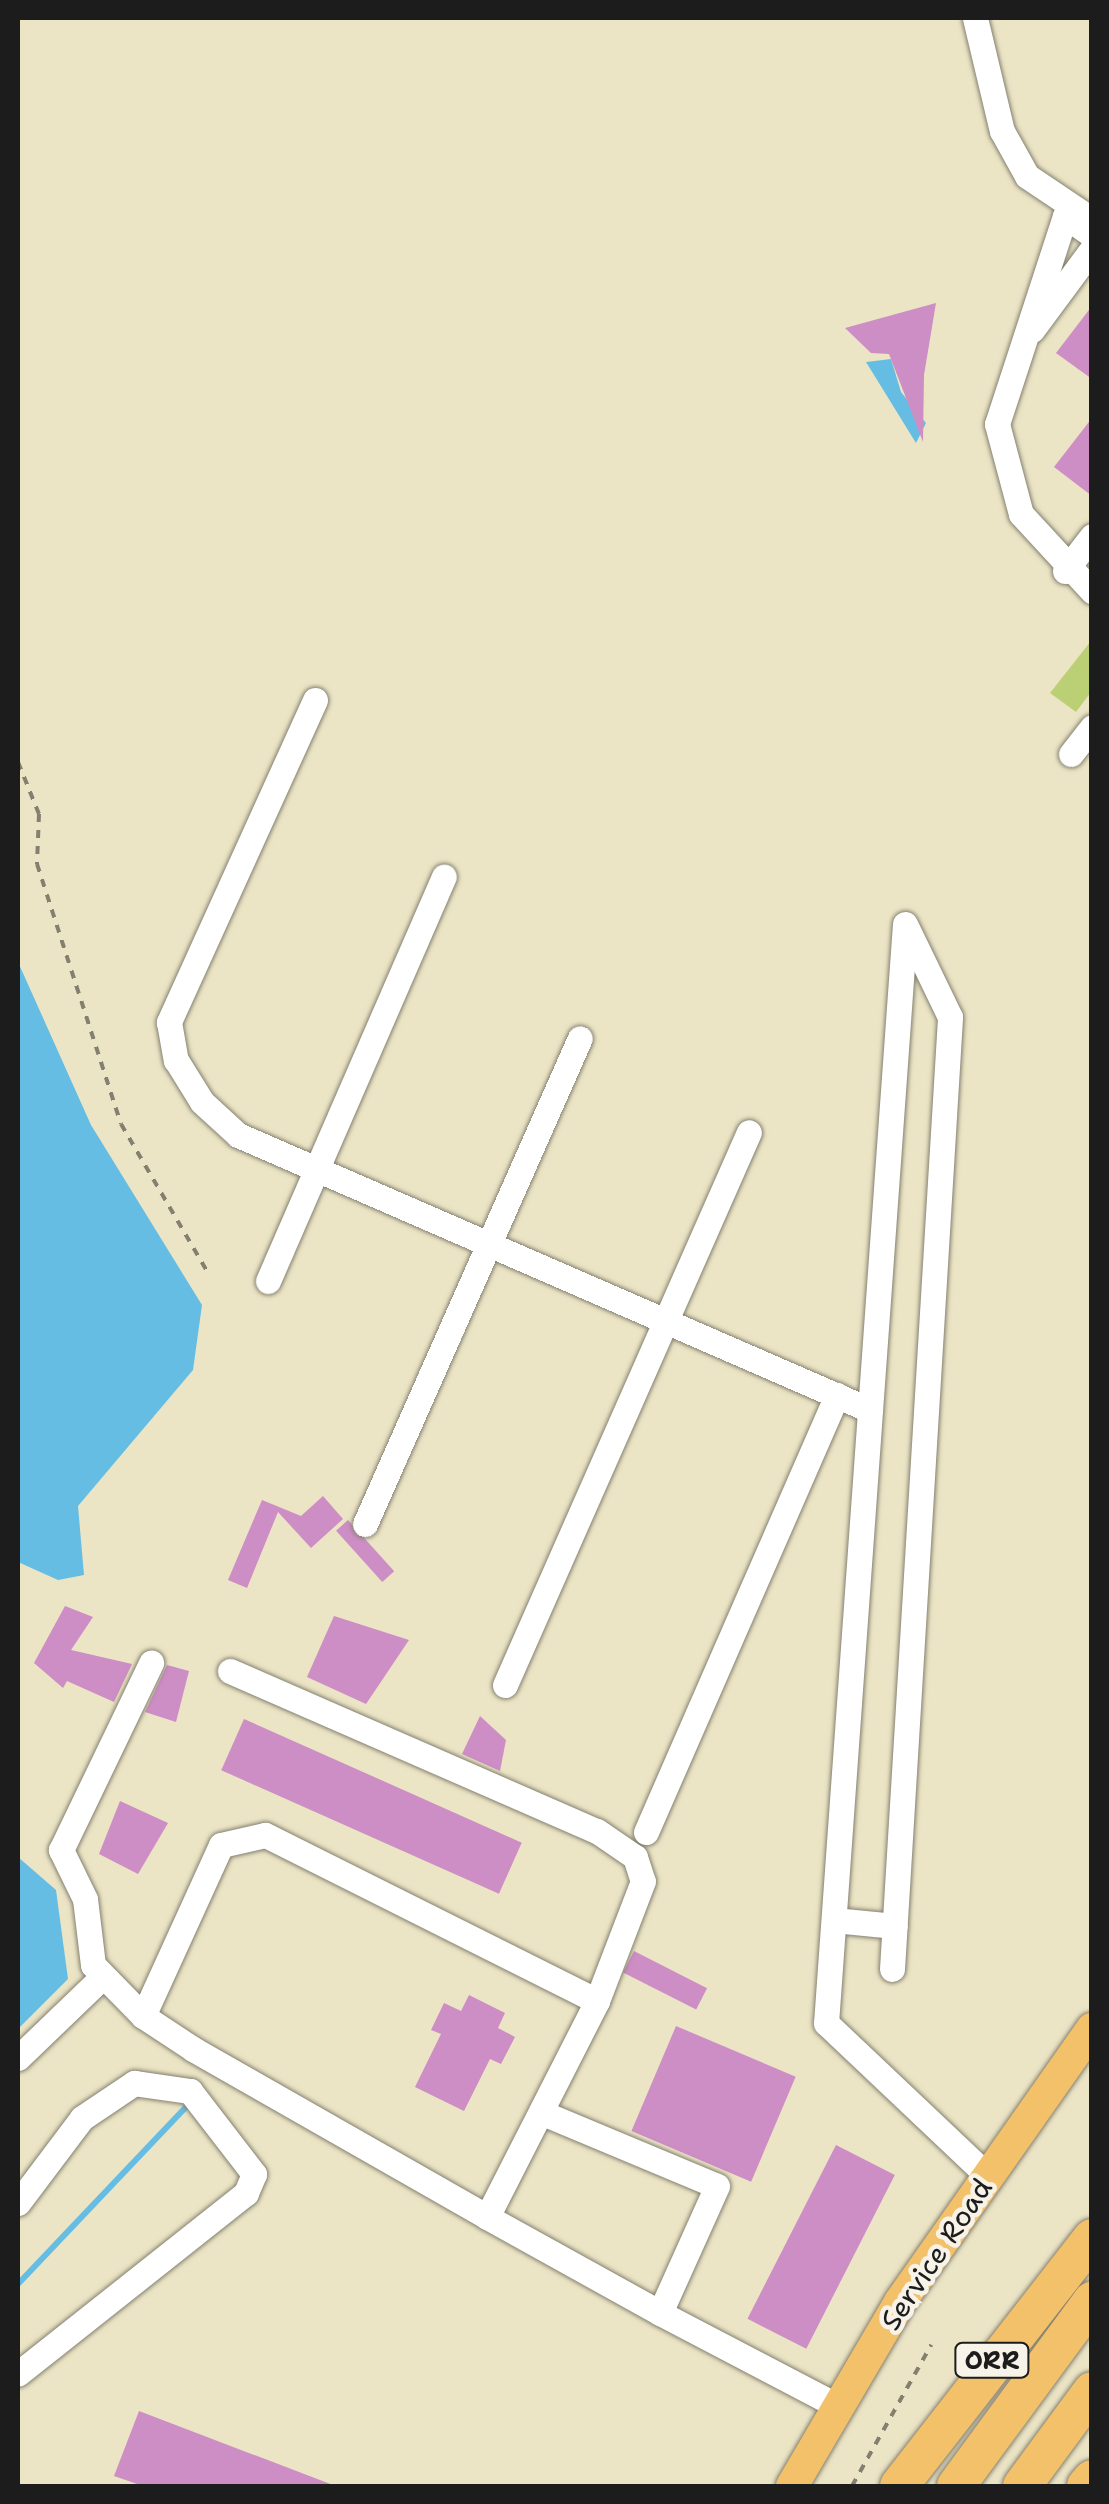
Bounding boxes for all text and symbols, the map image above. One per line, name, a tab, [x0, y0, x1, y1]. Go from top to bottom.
street label: Service Road	[873, 2172, 999, 2336]
road number: ORR	[952, 2340, 1032, 2380]

